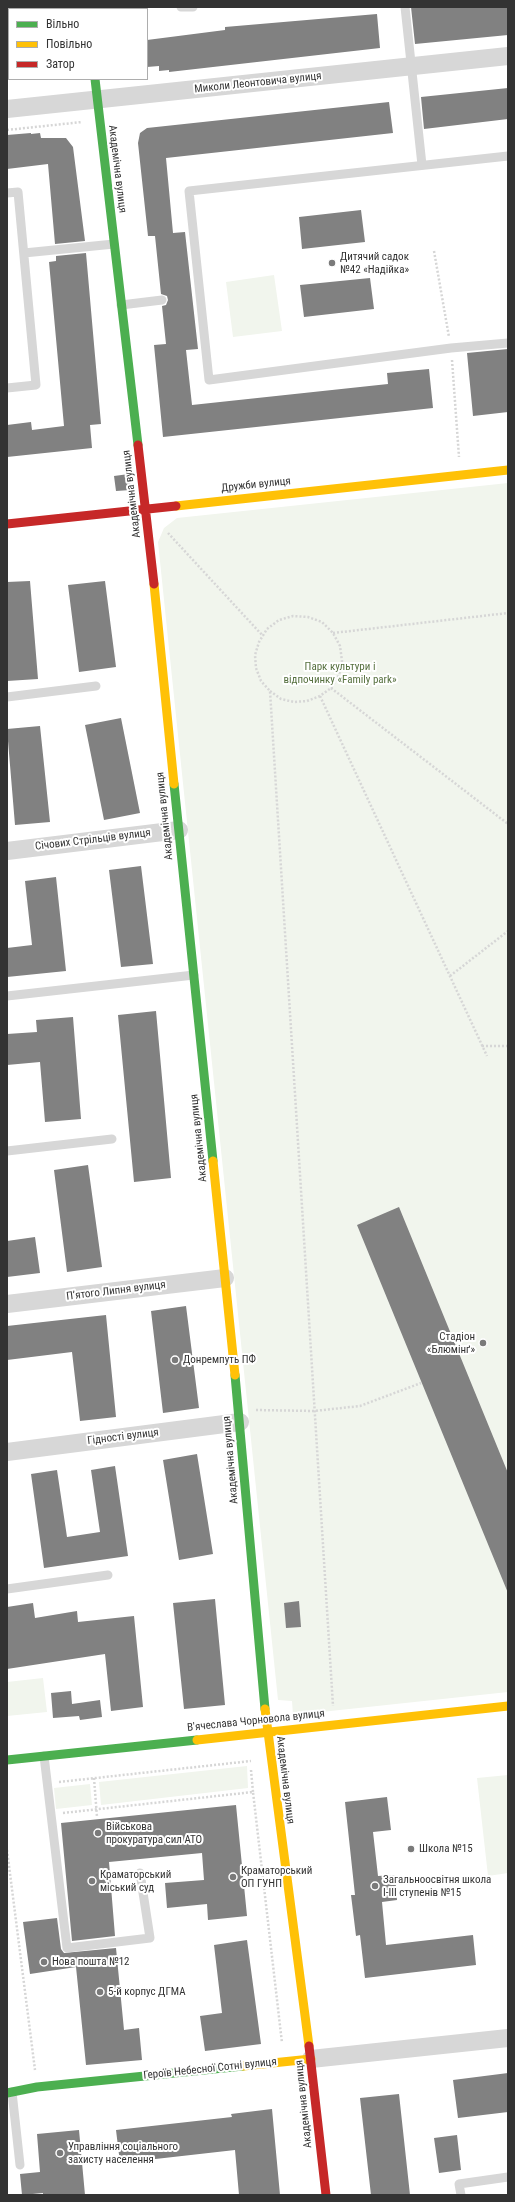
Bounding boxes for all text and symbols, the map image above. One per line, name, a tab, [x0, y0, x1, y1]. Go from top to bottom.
legend	[8, 8, 148, 80]
text: Вільно	[46, 17, 79, 31]
text: Повільно	[46, 37, 92, 51]
text: Затор	[46, 57, 75, 71]
street label: Миколи Леонтовича вулиця	[194, 70, 322, 96]
street label: Академічна вулиця	[105, 124, 129, 214]
place label: Дитячий садок №42 «Надійка»	[340, 250, 409, 276]
marker: Дитячий садок №42 «Надійка»	[327, 258, 337, 268]
street label: Академічна вулиця	[120, 449, 144, 539]
street label: Дружби вулиця	[220, 475, 292, 495]
park label: Парк культури і відпочинку «Family park»	[284, 660, 396, 686]
street label: Академічна вулиця	[154, 771, 176, 861]
street label: Січових Стрільців вулиця	[34, 826, 152, 854]
street label: Академічна вулиця	[188, 1093, 210, 1183]
street label: П’ятого Липня вулиця	[66, 1278, 166, 1304]
place label: Стадіон «Блюмінґ»	[427, 1330, 475, 1356]
marker: Стадіон «Блюмінґ»	[478, 1338, 488, 1348]
place label: Донремпуть ПФ	[183, 1353, 256, 1367]
marker: Донремпуть ПФ	[170, 1355, 180, 1365]
street label: Академічна вулиця	[221, 1415, 241, 1505]
street label: Гідності вулиця	[87, 1426, 159, 1448]
street label: В'ячеслава Чорновола вулиця	[187, 1707, 325, 1735]
street label: Академічна вулиця	[273, 1735, 297, 1825]
place label: Військова прокуратура сил АТО	[106, 1820, 202, 1846]
marker: Військова прокуратура сил АТО	[93, 1828, 103, 1838]
place label: Школа №15	[419, 1842, 473, 1856]
marker: Школа №15	[406, 1844, 416, 1854]
place label: Краматорський ОП ГУНП	[241, 1864, 312, 1890]
place label: Краматорський міський суд	[100, 1868, 171, 1894]
marker: Краматорський ОП ГУНП	[228, 1872, 238, 1882]
place label: Загальноосвітня школа І-ІІІ ступенів №15	[383, 1873, 491, 1899]
marker: Краматорський міський суд	[87, 1876, 97, 1886]
marker: Загальноосвітня школа І-ІІІ ступенів №15	[370, 1881, 380, 1891]
place label: Нова пошта №12	[52, 1955, 130, 1969]
marker: Нова пошта №12	[39, 1957, 49, 1967]
place label: 5-й корпус ДГМА	[108, 1985, 186, 1999]
marker: 5-й корпус ДГМА	[95, 1987, 105, 1997]
street label: Героїв Небесної Сотні вулиця	[143, 2055, 277, 2083]
street label: Академічна вулиця	[293, 2059, 315, 2149]
place label: Управління соціального захисту населення	[68, 2140, 178, 2166]
marker: Управління соціального захисту населення	[55, 2148, 65, 2158]

